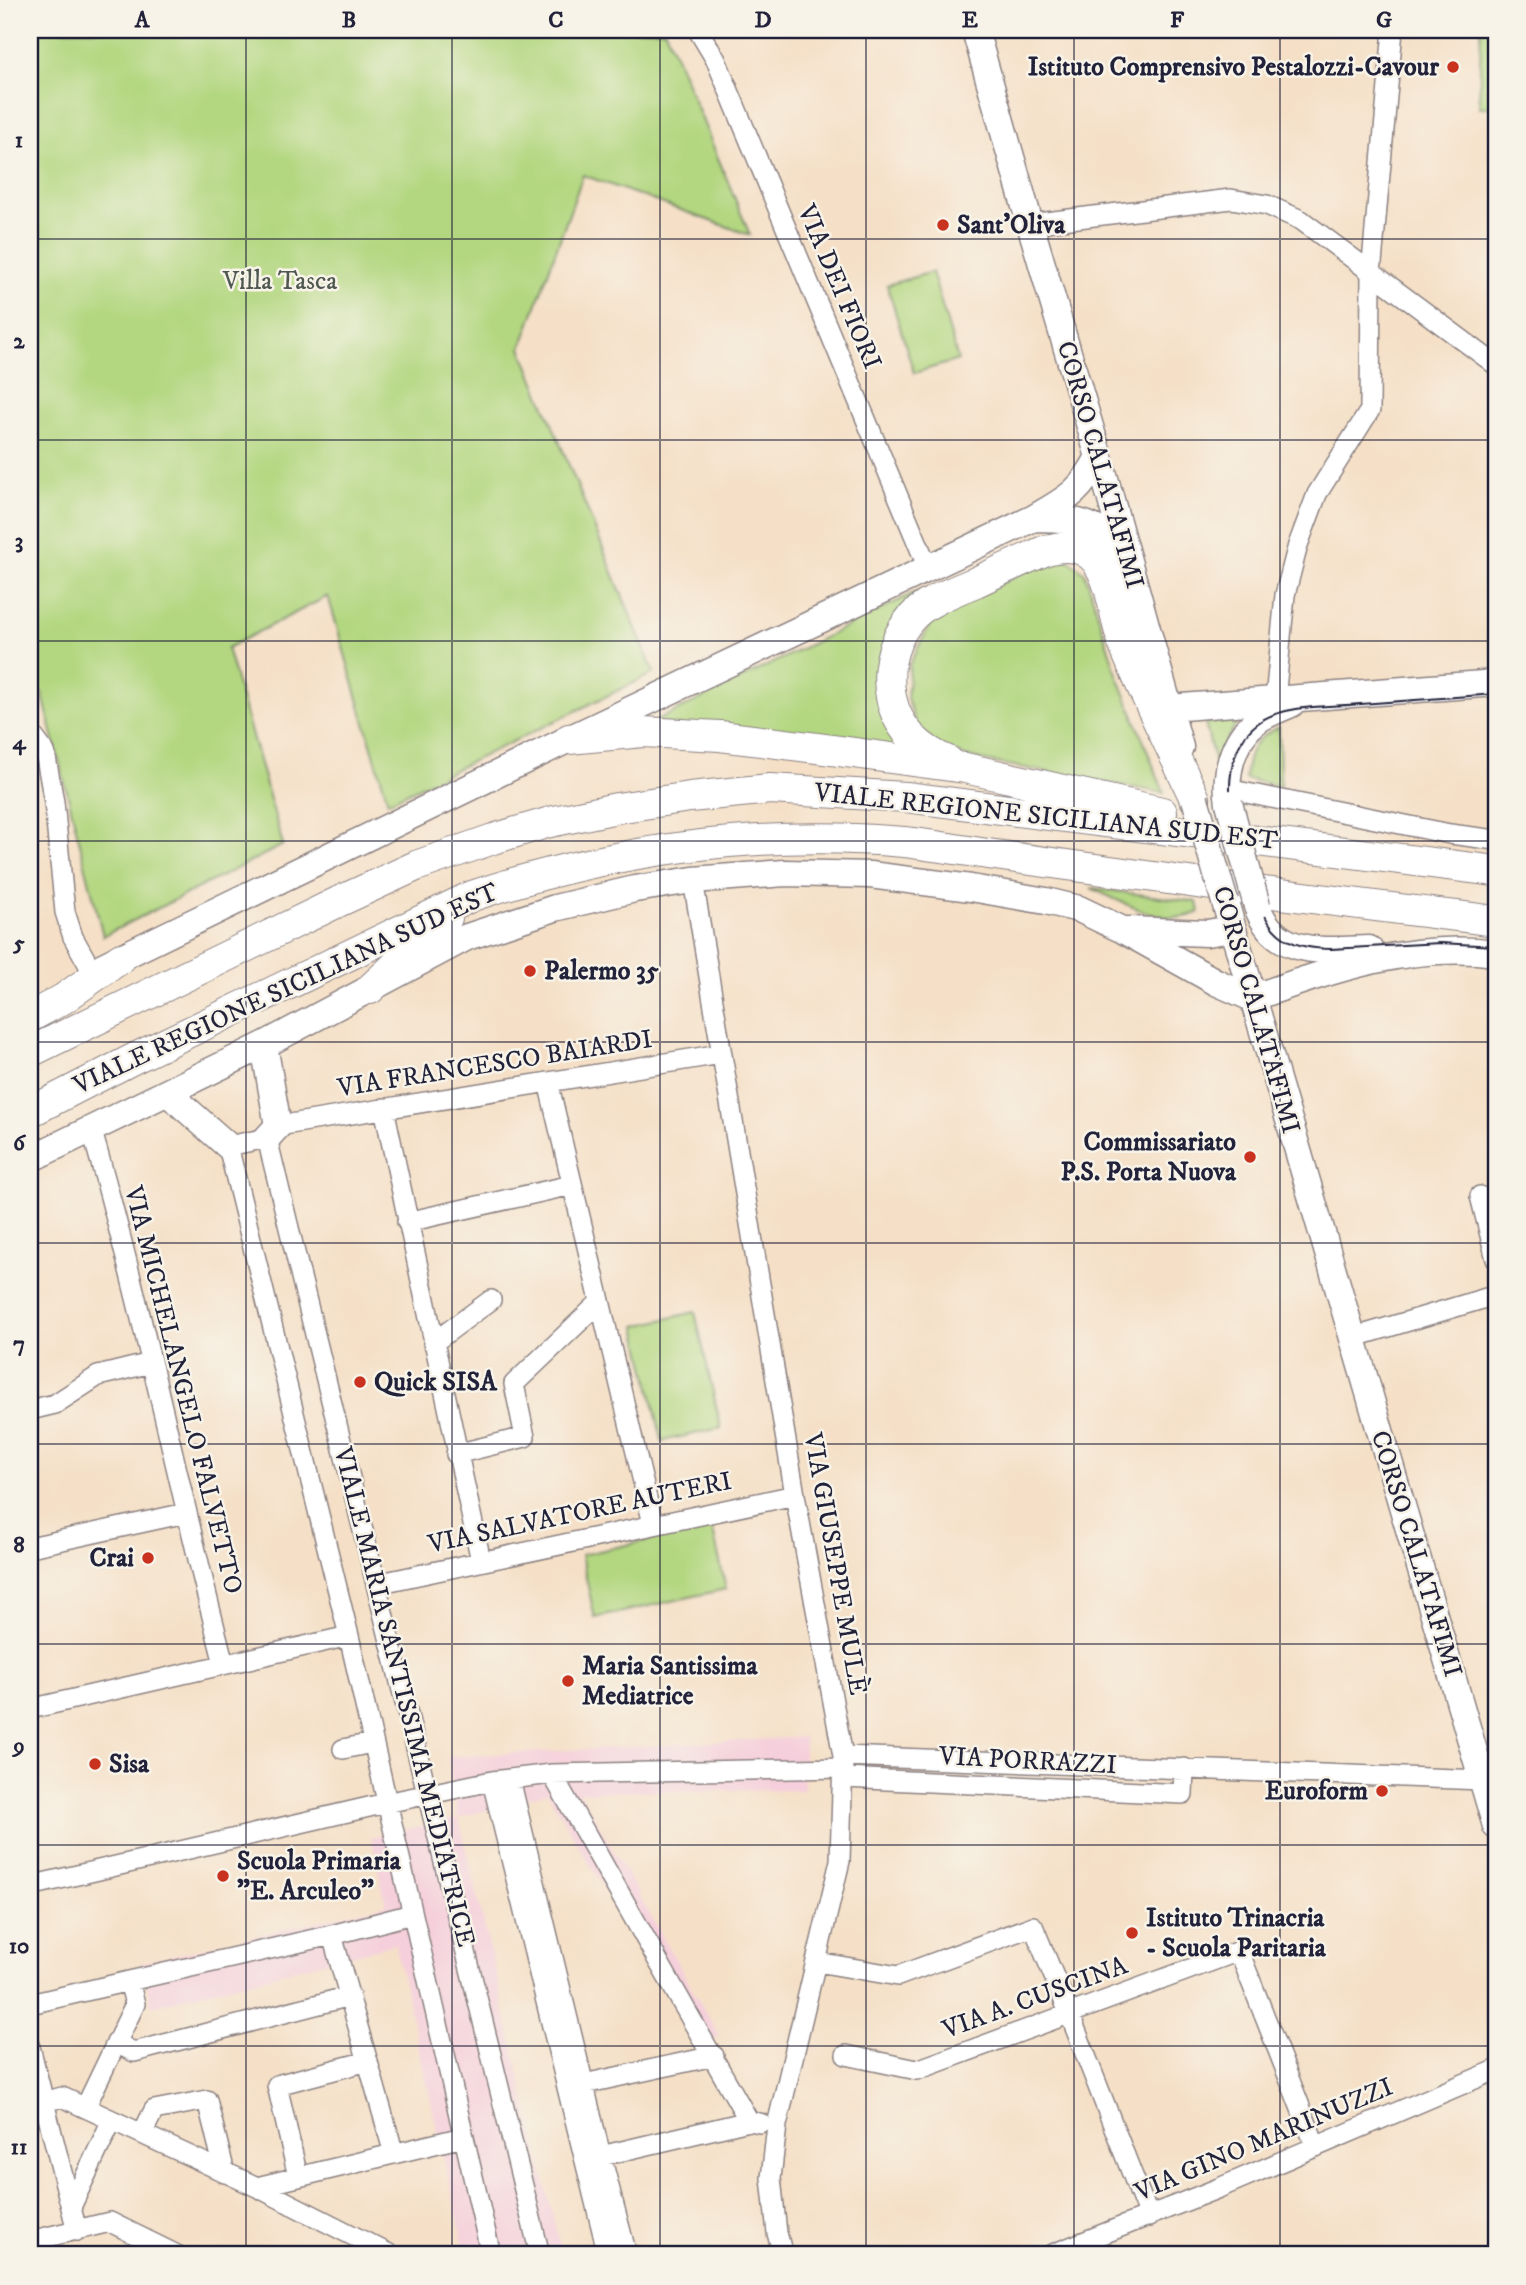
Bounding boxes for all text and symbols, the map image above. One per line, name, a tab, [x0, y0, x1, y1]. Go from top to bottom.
text: A	[134, 6, 151, 35]
text: B	[342, 6, 356, 35]
text: C	[548, 6, 564, 35]
text: D	[754, 6, 772, 35]
text: E	[962, 6, 978, 35]
text: F	[1170, 6, 1185, 35]
text: G	[1376, 6, 1392, 35]
place label: Istituto Comprensivo Pestalozzi-Cavour	[1028, 51, 1439, 84]
marker: Istituto Comprensivo Pestalozzi-Cavour	[1445, 59, 1461, 75]
text: 1	[15, 126, 23, 155]
street label: VIA DEI FIORI	[789, 199, 888, 374]
place label: Sant'Oliva	[957, 209, 1066, 242]
marker: Sant'Oliva	[935, 217, 951, 233]
park label: Villa Tasca	[222, 265, 337, 298]
text: 2	[13, 327, 25, 356]
street label: CORSO CALATAFIMI	[1049, 337, 1151, 593]
text: 3	[15, 527, 23, 556]
text: 4	[12, 728, 27, 757]
street label: VIALE REGIONE SICILIANA SUD EST	[812, 776, 1280, 858]
street label: VIALE REGIONE SICILIANA SUD EST	[67, 876, 504, 1103]
street label: CORSO CALATAFIMI	[1205, 882, 1307, 1138]
text: 5	[12, 929, 25, 958]
place label: Palermo 35	[544, 955, 659, 988]
marker: Palermo 35	[522, 963, 538, 979]
street label: VIA FRANCESCO BAIARDI	[334, 1023, 655, 1105]
place label: Commissariato P.S. Porta Nuova	[1061, 1126, 1237, 1189]
text: 6	[13, 1129, 27, 1158]
marker: Commissariato P.S. Porta Nuova	[1242, 1149, 1258, 1165]
street label: VIA MICHELANGELO FALVETTO	[116, 1182, 250, 1597]
text: 7	[13, 1330, 25, 1359]
place label: Quick SISA	[374, 1366, 498, 1399]
marker: Quick SISA	[352, 1374, 368, 1390]
street label: CORSO CALATAFIMI	[1363, 1427, 1469, 1681]
street label: VIA GIUSEPPE MULÈ	[796, 1429, 874, 1698]
street label: VIALE MARIA SANTISSIMA MEDIATRICE	[326, 1443, 482, 1950]
street label: VIA SALVATORE AUTERI	[424, 1465, 735, 1562]
text: 8	[13, 1531, 25, 1560]
place label: Crai	[89, 1542, 134, 1575]
marker: Crai	[140, 1550, 156, 1566]
place label: Maria Santissima Mediatrice	[582, 1650, 759, 1713]
marker: Maria Santissima Mediatrice	[560, 1673, 576, 1689]
text: 9	[11, 1732, 25, 1761]
street label: VIA PORRAZZI	[937, 1740, 1118, 1782]
place label: Sisa	[109, 1748, 150, 1781]
marker: Sisa	[87, 1756, 103, 1772]
place label: Euroform	[1265, 1775, 1368, 1808]
marker: Euroform	[1374, 1783, 1390, 1799]
place label: Scuola Primaria "E. Arculeo"	[237, 1845, 402, 1908]
marker: Scuola Primaria "E. Arculeo"	[215, 1868, 231, 1884]
place label: Istituto Trinacria - Scuola Paritaria	[1146, 1902, 1327, 1965]
marker: Istituto Trinacria - Scuola Paritaria	[1124, 1925, 1140, 1941]
text: 10	[9, 1932, 29, 1961]
street label: VIA A. CUSCINA	[937, 1949, 1132, 2047]
street label: VIA GINO MARINUZZI	[1129, 2071, 1398, 2210]
text: 11	[11, 2133, 27, 2162]

